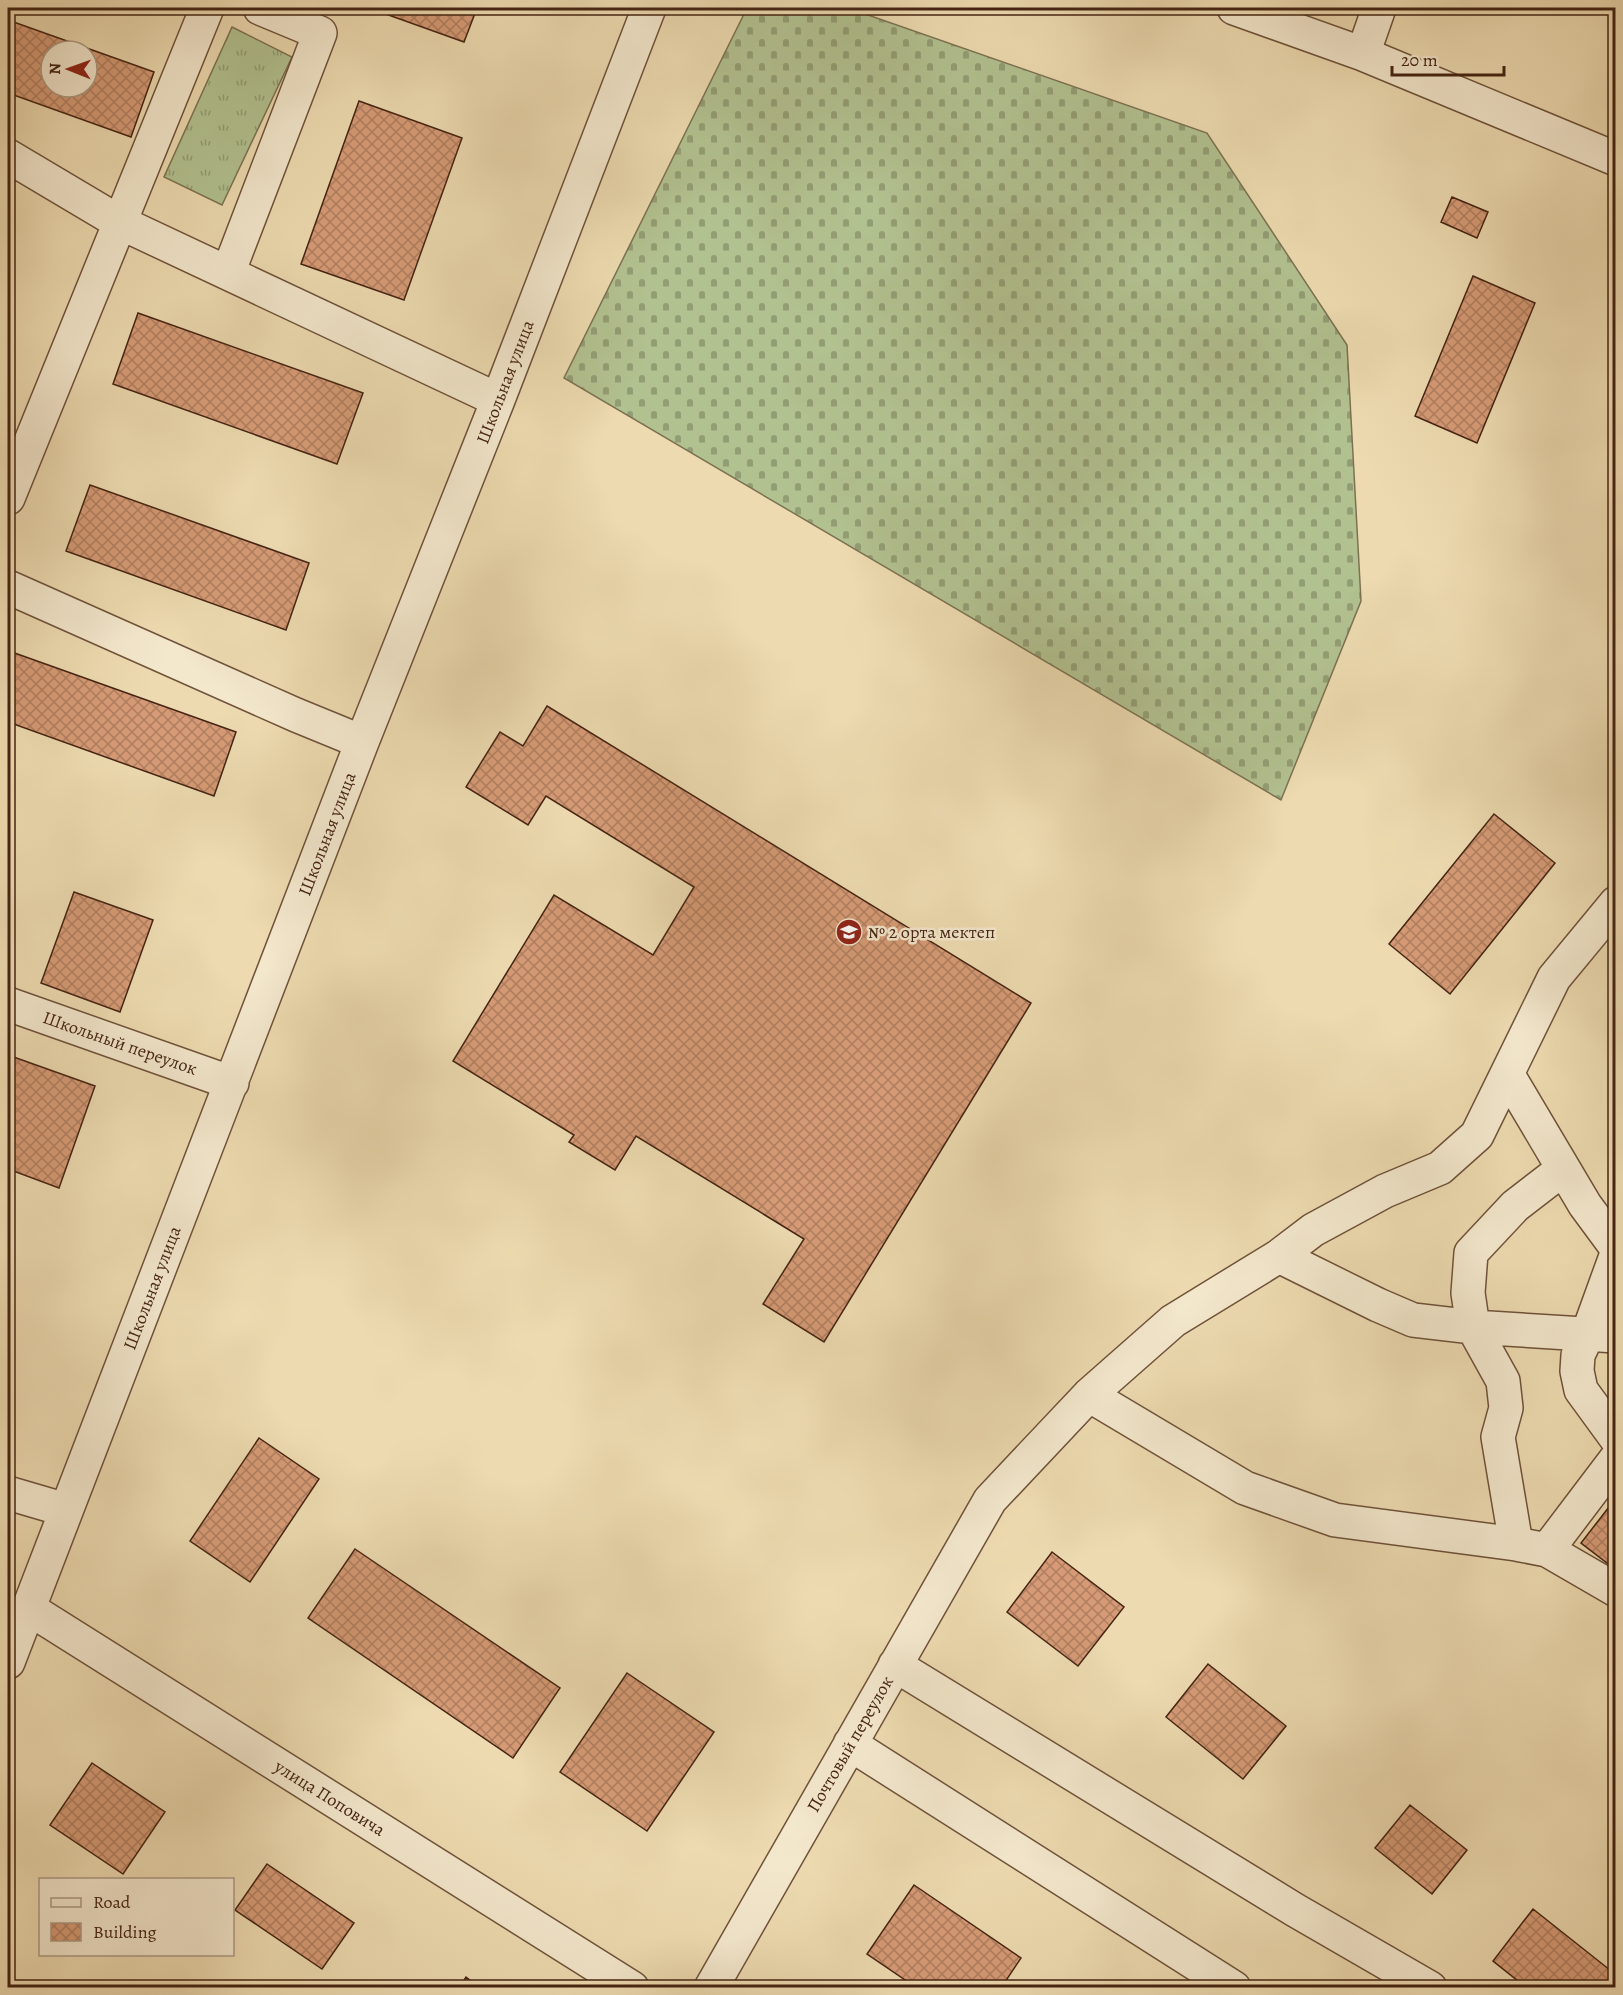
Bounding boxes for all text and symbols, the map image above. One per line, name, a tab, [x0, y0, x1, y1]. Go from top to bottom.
north arrow	[39, 39, 99, 99]
scale bar	[1392, 39, 1504, 77]
text: 20 m	[1401, 48, 1438, 72]
text: N	[44, 62, 66, 75]
street label: Школьная улица	[470, 316, 540, 447]
street label: Школьная улица	[292, 768, 362, 899]
school or university icon: № 2 орта мектеп	[834, 917, 864, 947]
place label: № 2 орта мектеп	[868, 920, 995, 944]
street label: Школьный переулок	[39, 1005, 201, 1081]
street label: Школьная улица	[117, 1222, 187, 1353]
street label: Почтовый переулок	[801, 1671, 899, 1817]
street label: улица Поповича	[269, 1754, 391, 1842]
legend	[39, 1878, 234, 1956]
text: Road	[93, 1890, 131, 1914]
text: Building	[93, 1920, 157, 1944]

